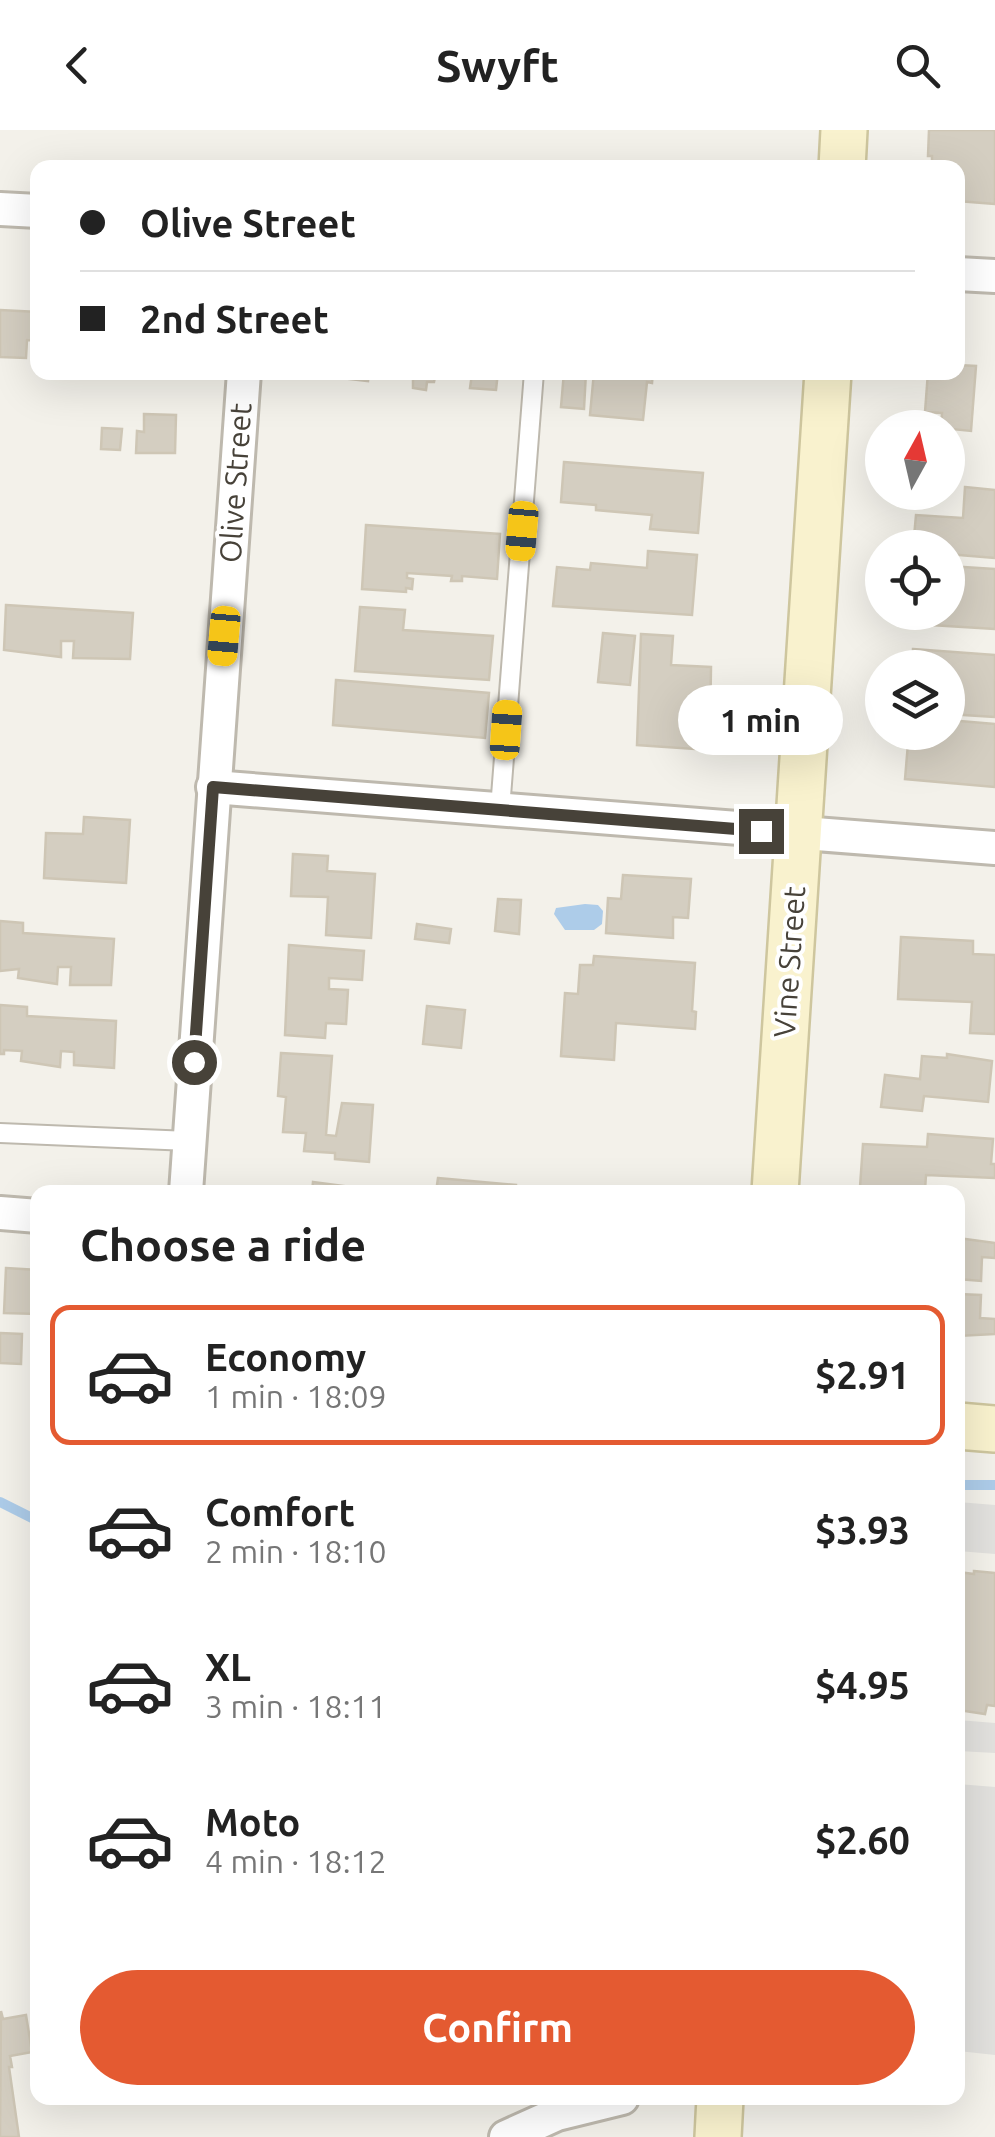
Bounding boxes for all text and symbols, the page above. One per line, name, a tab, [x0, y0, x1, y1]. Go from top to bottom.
icon: back	[50, 38, 105, 93]
icon: search	[890, 38, 945, 93]
text: Swyft	[436, 40, 559, 91]
text: Olive Street	[140, 202, 356, 244]
text: 2nd Street	[140, 298, 329, 340]
street label: Olive Street	[212, 402, 258, 564]
north arrow	[865, 410, 965, 510]
map controls	[865, 410, 965, 750]
car	[504, 500, 540, 562]
button: locate	[865, 530, 965, 630]
car	[206, 605, 242, 667]
button: layers	[865, 650, 965, 750]
callout: 1 min	[678, 686, 844, 756]
car	[489, 699, 523, 761]
text: 1 min	[720, 702, 801, 738]
route end	[739, 809, 784, 854]
street label: Vine Street	[767, 885, 811, 1039]
route start	[172, 1040, 217, 1085]
text: Choose a ride	[80, 1219, 366, 1270]
icon: car	[85, 1330, 175, 1420]
text: Economy	[205, 1336, 366, 1378]
text: $2.91	[815, 1354, 910, 1396]
text: 1 min · 18:09	[205, 1378, 387, 1414]
icon: car	[85, 1485, 175, 1575]
text: Comfort	[205, 1491, 355, 1533]
text: $3.93	[815, 1509, 910, 1551]
text: 2 min · 18:10	[205, 1533, 387, 1569]
icon: car	[85, 1640, 175, 1730]
text: XL	[205, 1646, 251, 1688]
text: $4.95	[815, 1664, 910, 1706]
text: 3 min · 18:11	[205, 1688, 387, 1724]
icon: car	[85, 1795, 175, 1885]
text: Moto	[205, 1801, 300, 1843]
text: $2.60	[815, 1819, 910, 1861]
text: 4 min · 18:12	[205, 1843, 387, 1879]
button: Confirm	[80, 1970, 915, 2085]

